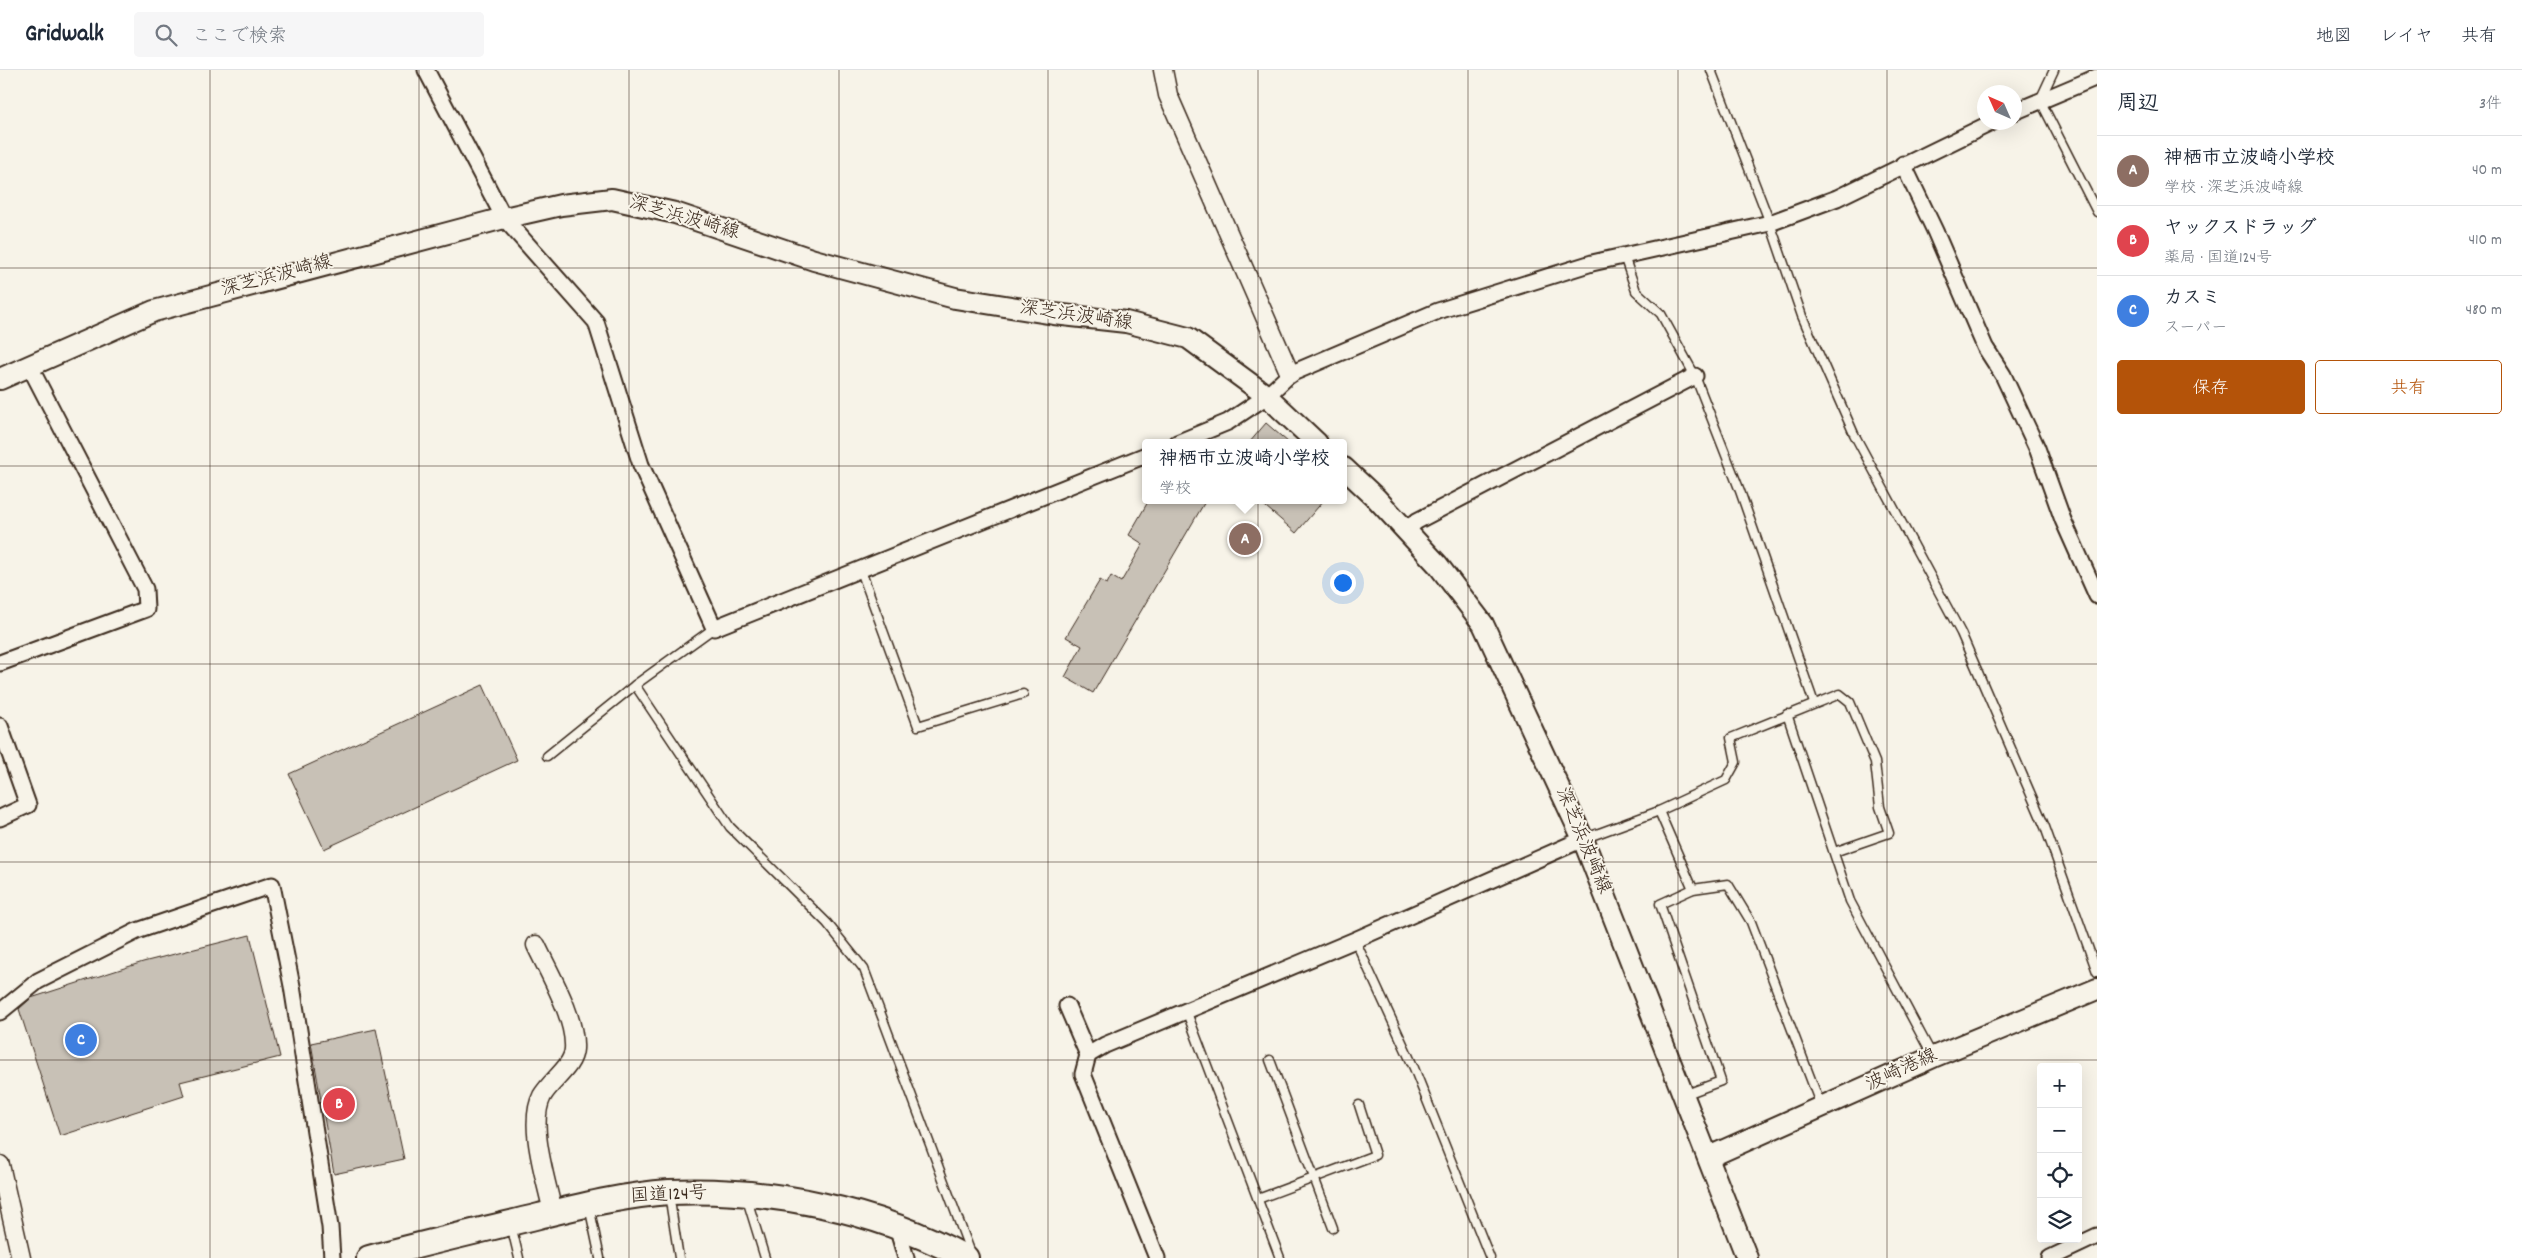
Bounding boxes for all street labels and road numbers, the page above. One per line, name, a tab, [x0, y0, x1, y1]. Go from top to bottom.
street label: 深芝浜波崎線	[625, 190, 743, 248]
street label: 深芝浜波崎線	[218, 249, 336, 305]
street label: 深芝浜波崎線	[1018, 296, 1134, 338]
street label: 深芝浜波崎線	[1547, 783, 1617, 899]
street label: 波崎港線	[1862, 1043, 1942, 1099]
street label: 国道124号	[630, 1180, 708, 1212]

